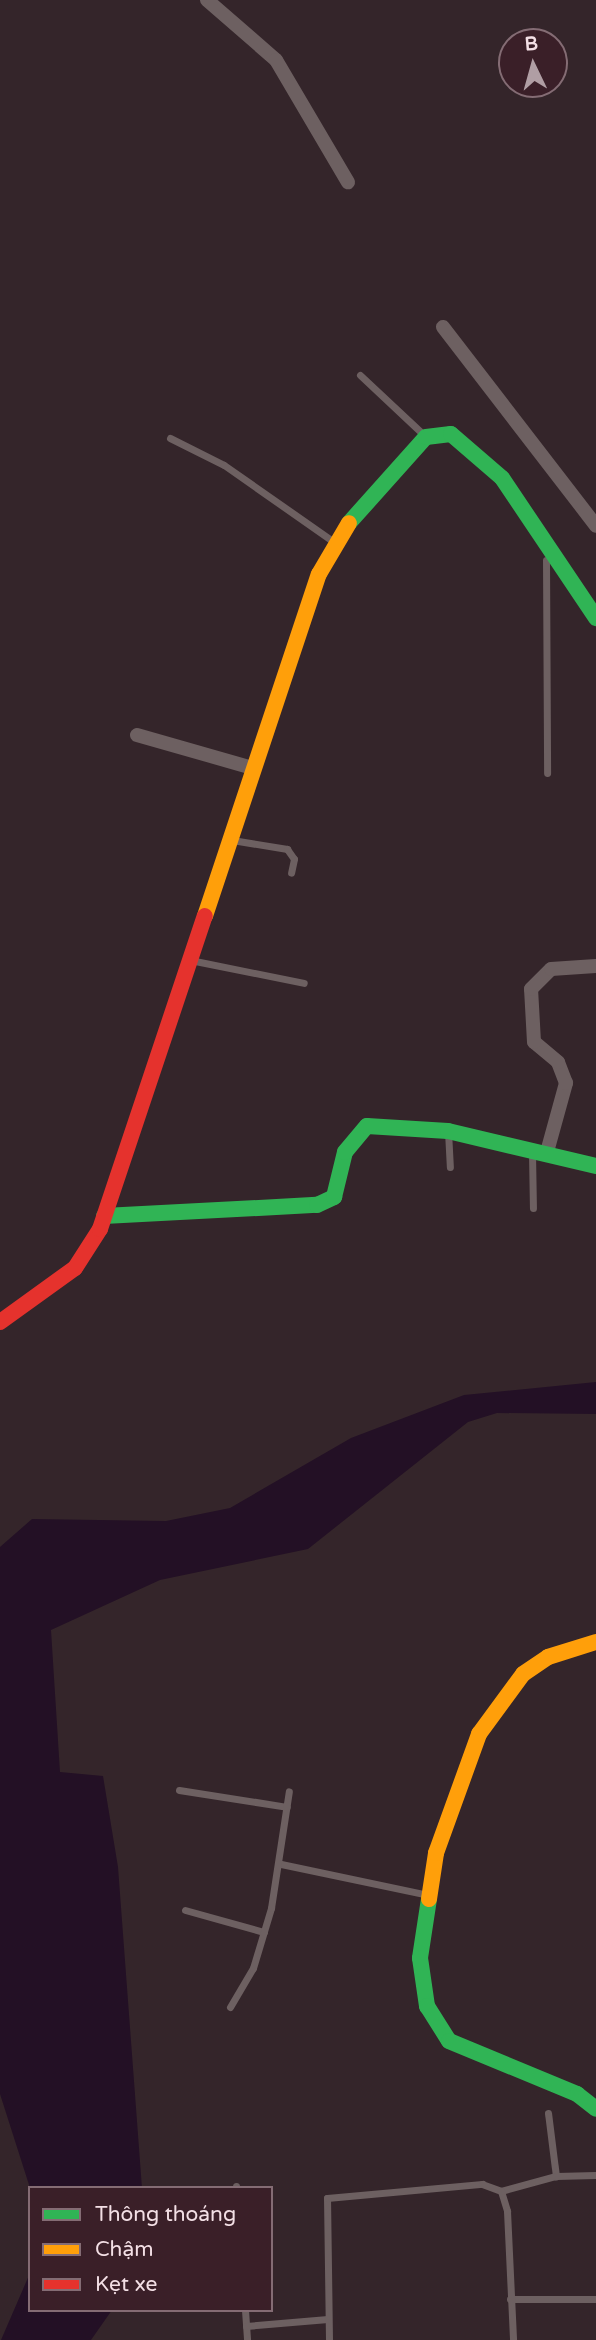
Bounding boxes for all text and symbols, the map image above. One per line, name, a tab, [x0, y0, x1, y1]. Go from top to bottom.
north arrow	[498, 28, 568, 98]
text: B	[524, 33, 539, 56]
legend	[28, 2186, 273, 2312]
text: Thông thoáng	[95, 2202, 236, 2227]
text: Chậm	[95, 2237, 153, 2262]
text: Kẹt xe	[95, 2272, 157, 2297]

